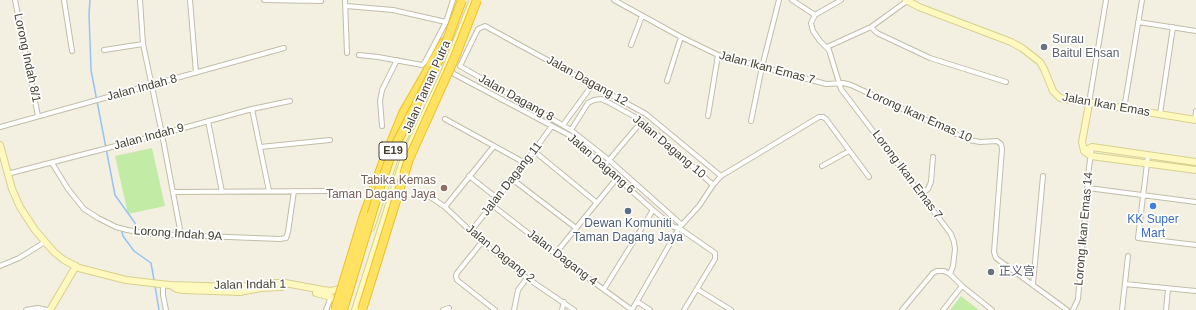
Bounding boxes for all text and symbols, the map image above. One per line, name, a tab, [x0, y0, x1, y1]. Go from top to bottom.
street label: Lorong Indah 8/1	[11, 12, 43, 104]
place label: Surau Baitul Ehsan	[1052, 33, 1119, 61]
street label: Jalan Taman Putra	[400, 38, 454, 136]
marker: Surau Baitul Ehsan	[1039, 42, 1049, 52]
street label: Jalan Ikan Emas 7	[717, 48, 817, 88]
street label: Jalan Dagang 12	[544, 53, 630, 109]
street label: Jalan Dagang 8	[476, 71, 556, 125]
street label: Jalan Indah 8	[105, 72, 179, 104]
street label: Lorong Ikan Emas 10	[864, 86, 974, 146]
street label: Jalan Ikan Emas	[1061, 90, 1151, 120]
street label: Jalan Dagang 10	[630, 112, 708, 182]
street label: Jalan Indah 9	[112, 121, 186, 153]
street label: Lorong Ikan Emas 7	[869, 128, 945, 222]
street label: Jalan Dagang 6	[565, 131, 637, 197]
street label: Jalan Dagang 11	[479, 139, 545, 219]
road number: E19	[379, 142, 407, 160]
street label: Lorong Ikan Emas 14	[1072, 172, 1096, 286]
place label: Tabika Kemas Taman Dagang Jaya	[326, 174, 436, 202]
marker: Tabika Kemas Taman Dagang Jaya	[439, 183, 449, 193]
marker: KK Super Mart	[1148, 201, 1158, 211]
marker: Dewan Komuniti Taman Dagang Jaya	[623, 206, 633, 216]
place label: KK Super Mart	[1127, 213, 1179, 241]
place label: Dewan Komuniti Taman Dagang Jaya	[573, 217, 683, 245]
street label: Jalan Dagang 2	[463, 222, 537, 286]
street label: Lorong Indah 9A	[133, 224, 223, 244]
street label: Jalan Dagang 4	[524, 227, 600, 289]
place label: 正义宫	[999, 265, 1035, 279]
marker: 正义宫	[986, 267, 996, 277]
street label: Jalan Indah 1	[214, 277, 286, 293]

